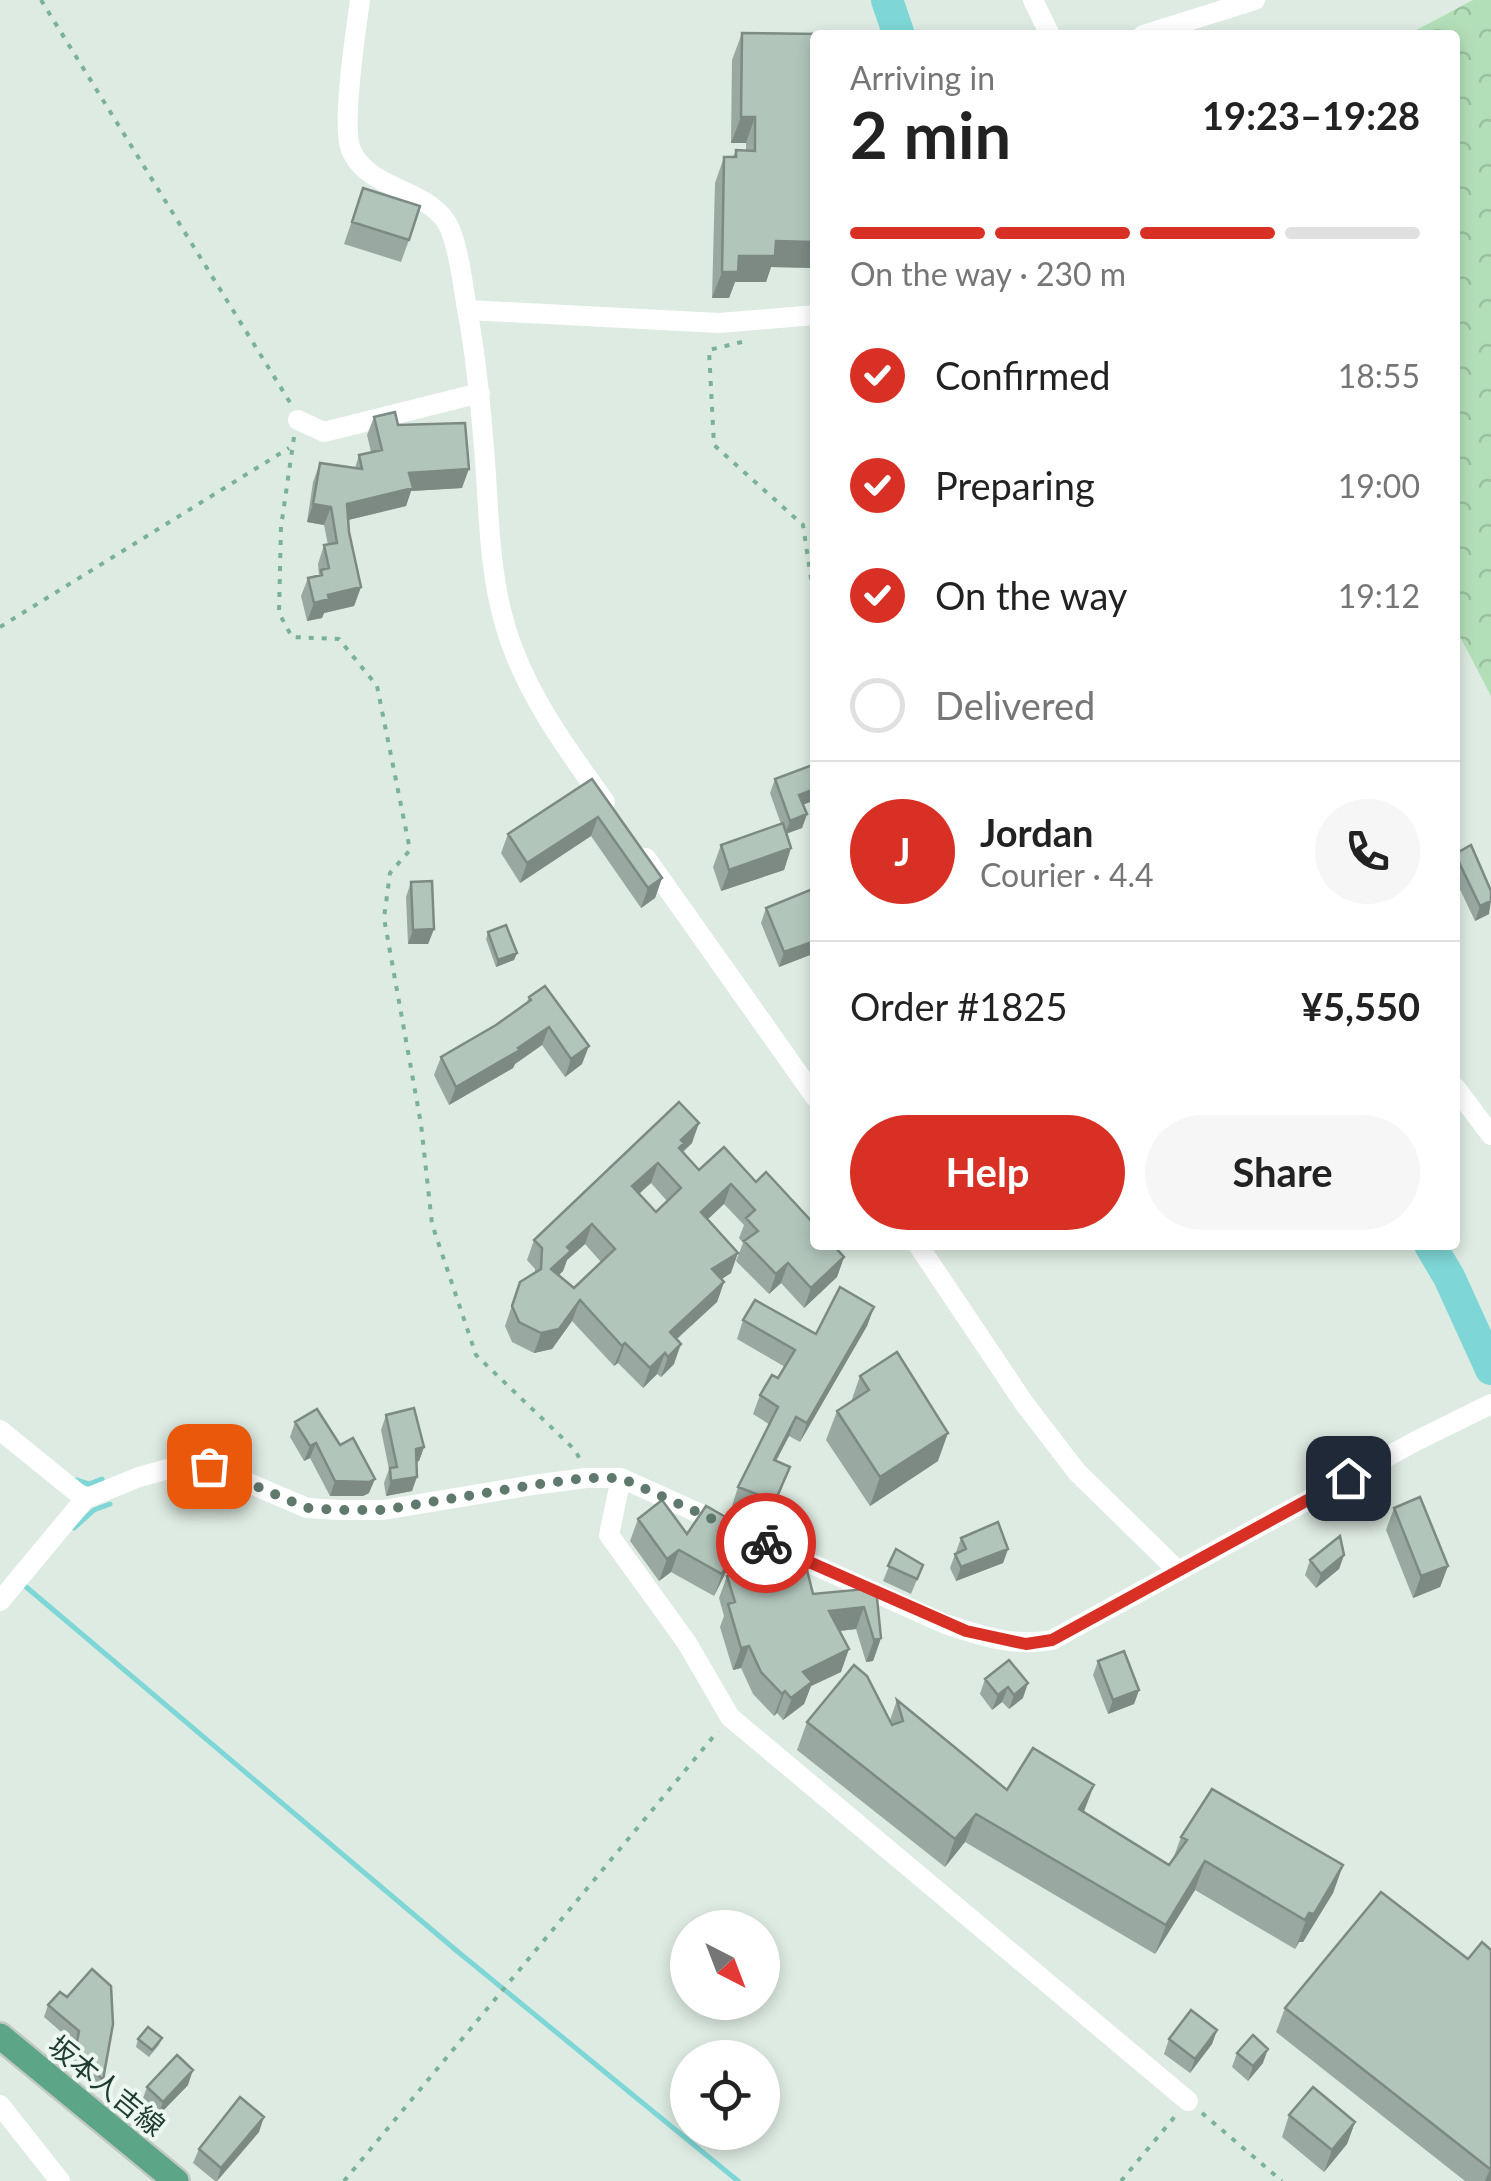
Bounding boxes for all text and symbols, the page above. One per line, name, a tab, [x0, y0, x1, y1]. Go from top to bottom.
text: Arriving in	[850, 58, 995, 97]
text: 19:23–19:28	[1202, 92, 1420, 138]
text: 2 min	[850, 95, 1011, 173]
text: On the way · 230 m	[850, 254, 1126, 293]
icon: check	[850, 348, 905, 403]
text: Confirmed	[935, 352, 1111, 398]
text: 18:55	[1338, 356, 1420, 395]
icon: check	[850, 458, 905, 513]
text: Preparing	[935, 462, 1095, 508]
text: 19:00	[1338, 466, 1420, 505]
icon: check	[850, 568, 905, 623]
text: On the way	[935, 572, 1127, 618]
text: 19:12	[1338, 576, 1420, 615]
text: Delivered	[935, 682, 1095, 728]
button: phone	[1315, 799, 1420, 904]
text: Jordan	[980, 809, 1093, 855]
text: J	[894, 828, 911, 874]
text: Courier · 4.4	[980, 855, 1154, 894]
text: Order #1825	[850, 983, 1067, 1029]
text: ¥5,550	[1301, 983, 1420, 1029]
button: Help	[850, 1115, 1125, 1230]
button: Share	[1145, 1115, 1420, 1230]
pin	[167, 1424, 252, 1509]
pin	[1306, 1436, 1391, 1521]
icon: bag	[182, 1439, 237, 1494]
icon: home	[1321, 1451, 1376, 1506]
courier	[716, 1493, 816, 1593]
icon: bike	[739, 1516, 794, 1571]
north arrow	[670, 1910, 780, 2020]
map controls	[670, 1910, 780, 2150]
street label: 坂本人吉線	[42, 2028, 172, 2142]
button: locate	[670, 2040, 780, 2150]

